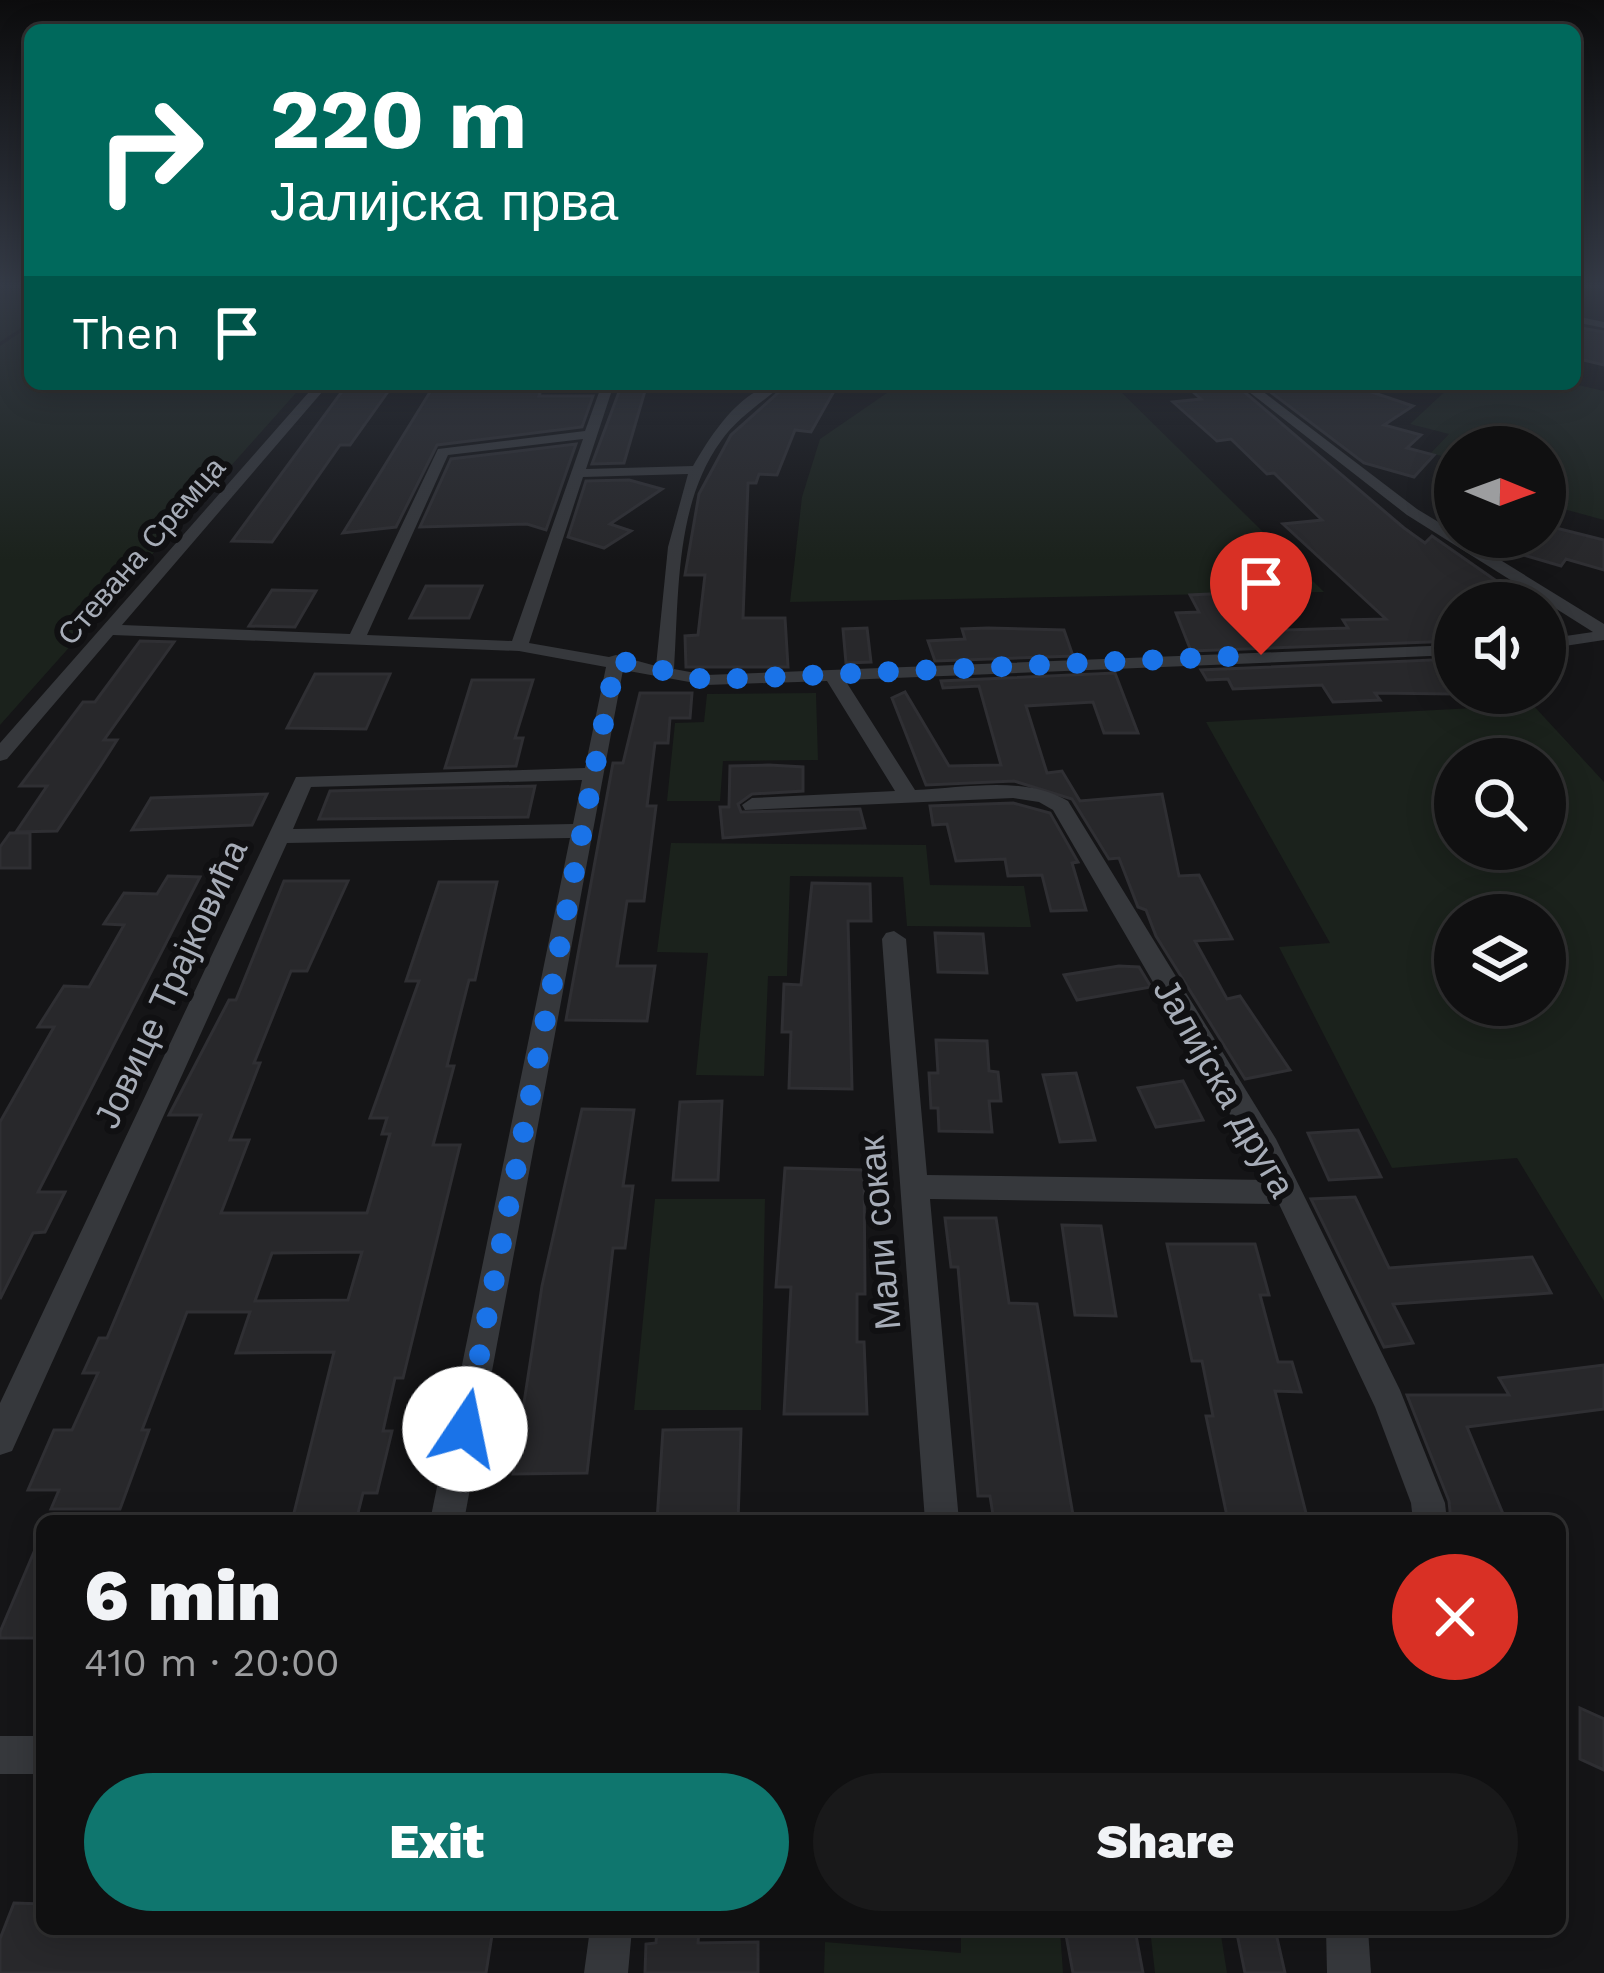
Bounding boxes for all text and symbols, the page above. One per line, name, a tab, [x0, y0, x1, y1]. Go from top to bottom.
text: 220 m	[270, 70, 527, 168]
icon: right	[72, 72, 228, 228]
text: Јалијска прва	[270, 170, 618, 233]
icon: arrive	[204, 300, 270, 366]
text: Then	[72, 307, 180, 360]
north arrow	[1434, 426, 1566, 558]
map controls	[1434, 426, 1566, 1026]
street label: Стевана Сремца	[50, 450, 232, 652]
pin	[1210, 532, 1312, 655]
icon: arrive	[1228, 550, 1294, 616]
button: sound	[1434, 582, 1566, 714]
button: search	[1434, 738, 1566, 870]
street label: Јовице Трајковића	[86, 832, 257, 1135]
button: layers	[1434, 894, 1566, 1026]
street label: Јалијска друга	[1145, 971, 1304, 1205]
street label: Мали сокак	[851, 1134, 909, 1332]
position arrow	[402, 1366, 528, 1492]
text: 6 min	[84, 1553, 282, 1637]
button: close	[1392, 1554, 1518, 1680]
text: 410 m · 20:00	[84, 1640, 340, 1685]
button: Exit	[84, 1773, 789, 1911]
button: Share	[813, 1773, 1518, 1911]

